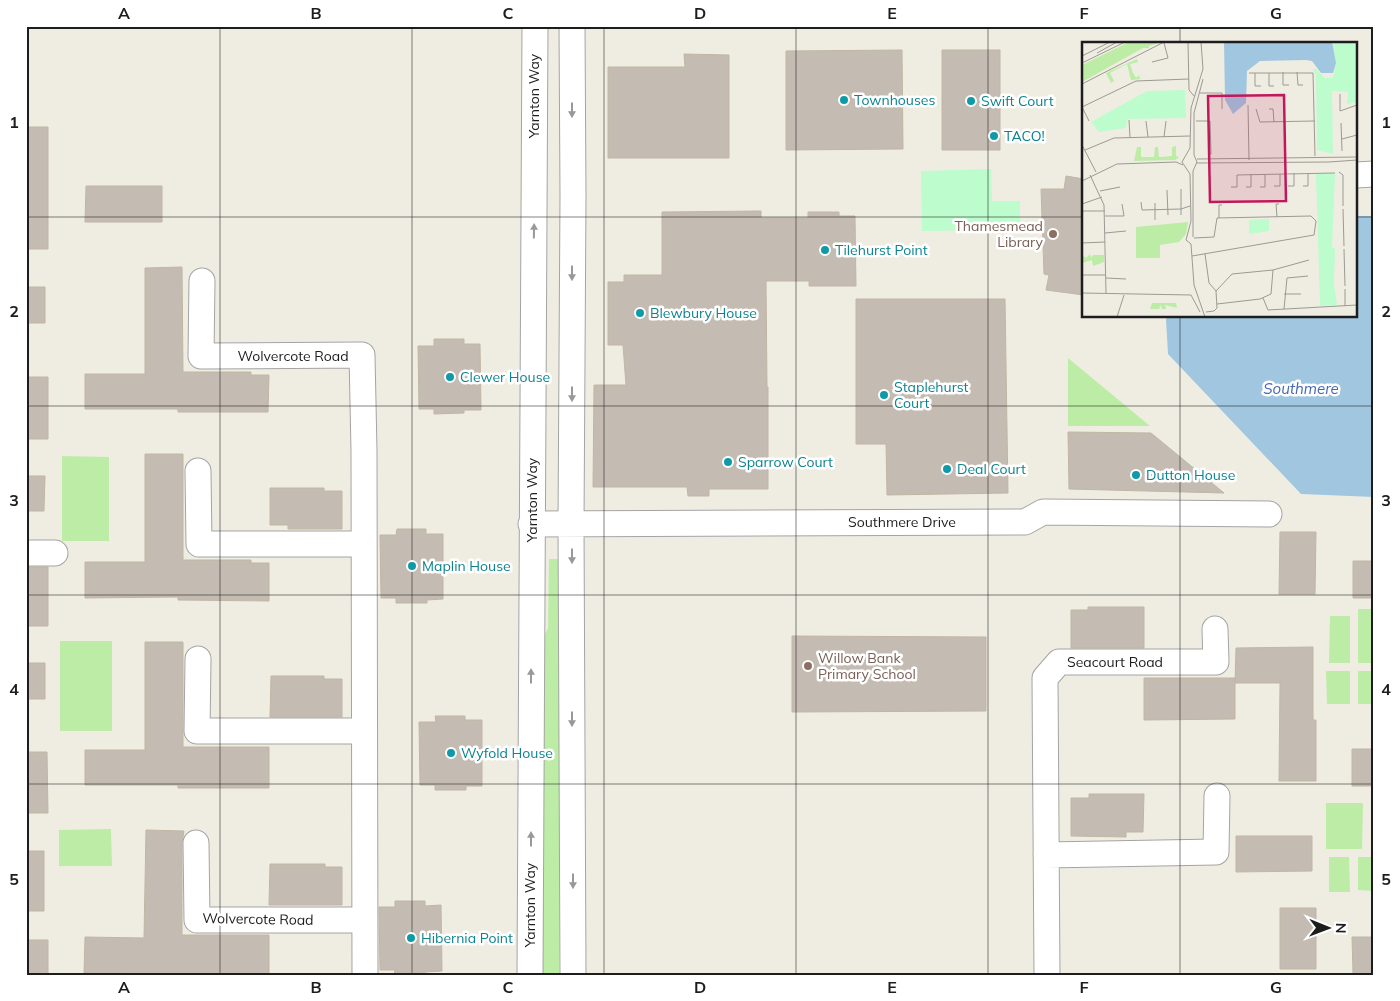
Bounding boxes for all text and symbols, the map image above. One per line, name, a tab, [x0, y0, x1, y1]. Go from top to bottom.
text: A	[118, 3, 130, 23]
text: B	[310, 3, 322, 23]
text: C	[503, 3, 514, 23]
text: D	[694, 3, 706, 23]
text: E	[887, 3, 897, 23]
text: F	[1079, 3, 1089, 23]
text: G	[1270, 3, 1282, 23]
inset map	[1082, 42, 1358, 318]
street label: Yarnton Way	[525, 53, 543, 139]
place label: Townhouses	[854, 91, 935, 109]
place label: Swift Court	[981, 92, 1054, 110]
marker: Townhouses	[838, 94, 850, 106]
marker: Swift Court	[965, 95, 977, 107]
one-way arrow	[568, 102, 576, 118]
text: 1	[9, 112, 19, 132]
text: 1	[1381, 112, 1391, 132]
place label: TACO!	[1004, 127, 1045, 145]
marker: TACO!	[988, 130, 1000, 142]
place label: Thamesmead Library	[954, 217, 1044, 251]
one-way arrow	[530, 223, 538, 239]
marker: Thamesmead Library	[1047, 228, 1059, 240]
place label: Tilehurst Point	[835, 241, 928, 259]
marker: Tilehurst Point	[819, 244, 831, 256]
one-way arrow	[568, 265, 576, 281]
text: 2	[9, 301, 19, 321]
text: 2	[1381, 301, 1391, 321]
place label: Blewbury House	[650, 304, 757, 322]
marker: Blewbury House	[634, 307, 646, 319]
street label: Wolvercote Road	[237, 347, 349, 365]
place label: Clewer House	[460, 368, 550, 386]
marker: Clewer House	[444, 371, 456, 383]
place label: Staplehurst Court	[894, 378, 969, 412]
water label: Southmere	[1263, 379, 1339, 398]
one-way arrow	[568, 386, 576, 402]
marker: Staplehurst Court	[878, 389, 890, 401]
place label: Sparrow Court	[738, 453, 833, 471]
marker: Sparrow Court	[722, 456, 734, 468]
street label: Yarnton Way	[523, 457, 541, 543]
place label: Deal Court	[957, 460, 1026, 478]
marker: Deal Court	[941, 463, 953, 475]
place label: Dutton House	[1146, 466, 1235, 484]
marker: Dutton House	[1130, 469, 1142, 481]
text: 3	[9, 490, 19, 510]
text: 3	[1381, 490, 1391, 510]
street label: Southmere Drive	[848, 513, 956, 531]
one-way arrow	[568, 549, 576, 565]
place label: Maplin House	[422, 557, 511, 575]
marker: Maplin House	[406, 560, 418, 572]
place label: Willow Bank Primary School	[818, 649, 916, 683]
street label: Seacourt Road	[1067, 653, 1163, 671]
marker: Willow Bank Primary School	[802, 660, 814, 672]
one-way arrow	[527, 668, 535, 684]
text: 4	[9, 679, 19, 699]
text: 4	[1381, 679, 1391, 699]
one-way arrow	[568, 711, 576, 727]
place label: Wyfold House	[461, 744, 553, 762]
marker: Wyfold House	[445, 747, 457, 759]
one-way arrow	[527, 830, 535, 846]
street label: Yarnton Way	[521, 862, 539, 948]
text: 5	[9, 869, 19, 889]
text: 5	[1381, 869, 1391, 889]
one-way arrow	[569, 874, 577, 890]
north arrow	[1302, 904, 1352, 954]
street label: Wolvercote Road	[202, 909, 314, 929]
text: N	[1332, 923, 1350, 934]
place label: Hibernia Point	[421, 929, 513, 947]
marker: Hibernia Point	[405, 932, 417, 944]
text: A	[118, 977, 130, 997]
text: B	[310, 977, 322, 997]
text: C	[503, 977, 514, 997]
text: D	[694, 977, 706, 997]
text: E	[887, 977, 897, 997]
text: F	[1079, 977, 1089, 997]
text: G	[1270, 977, 1282, 997]

